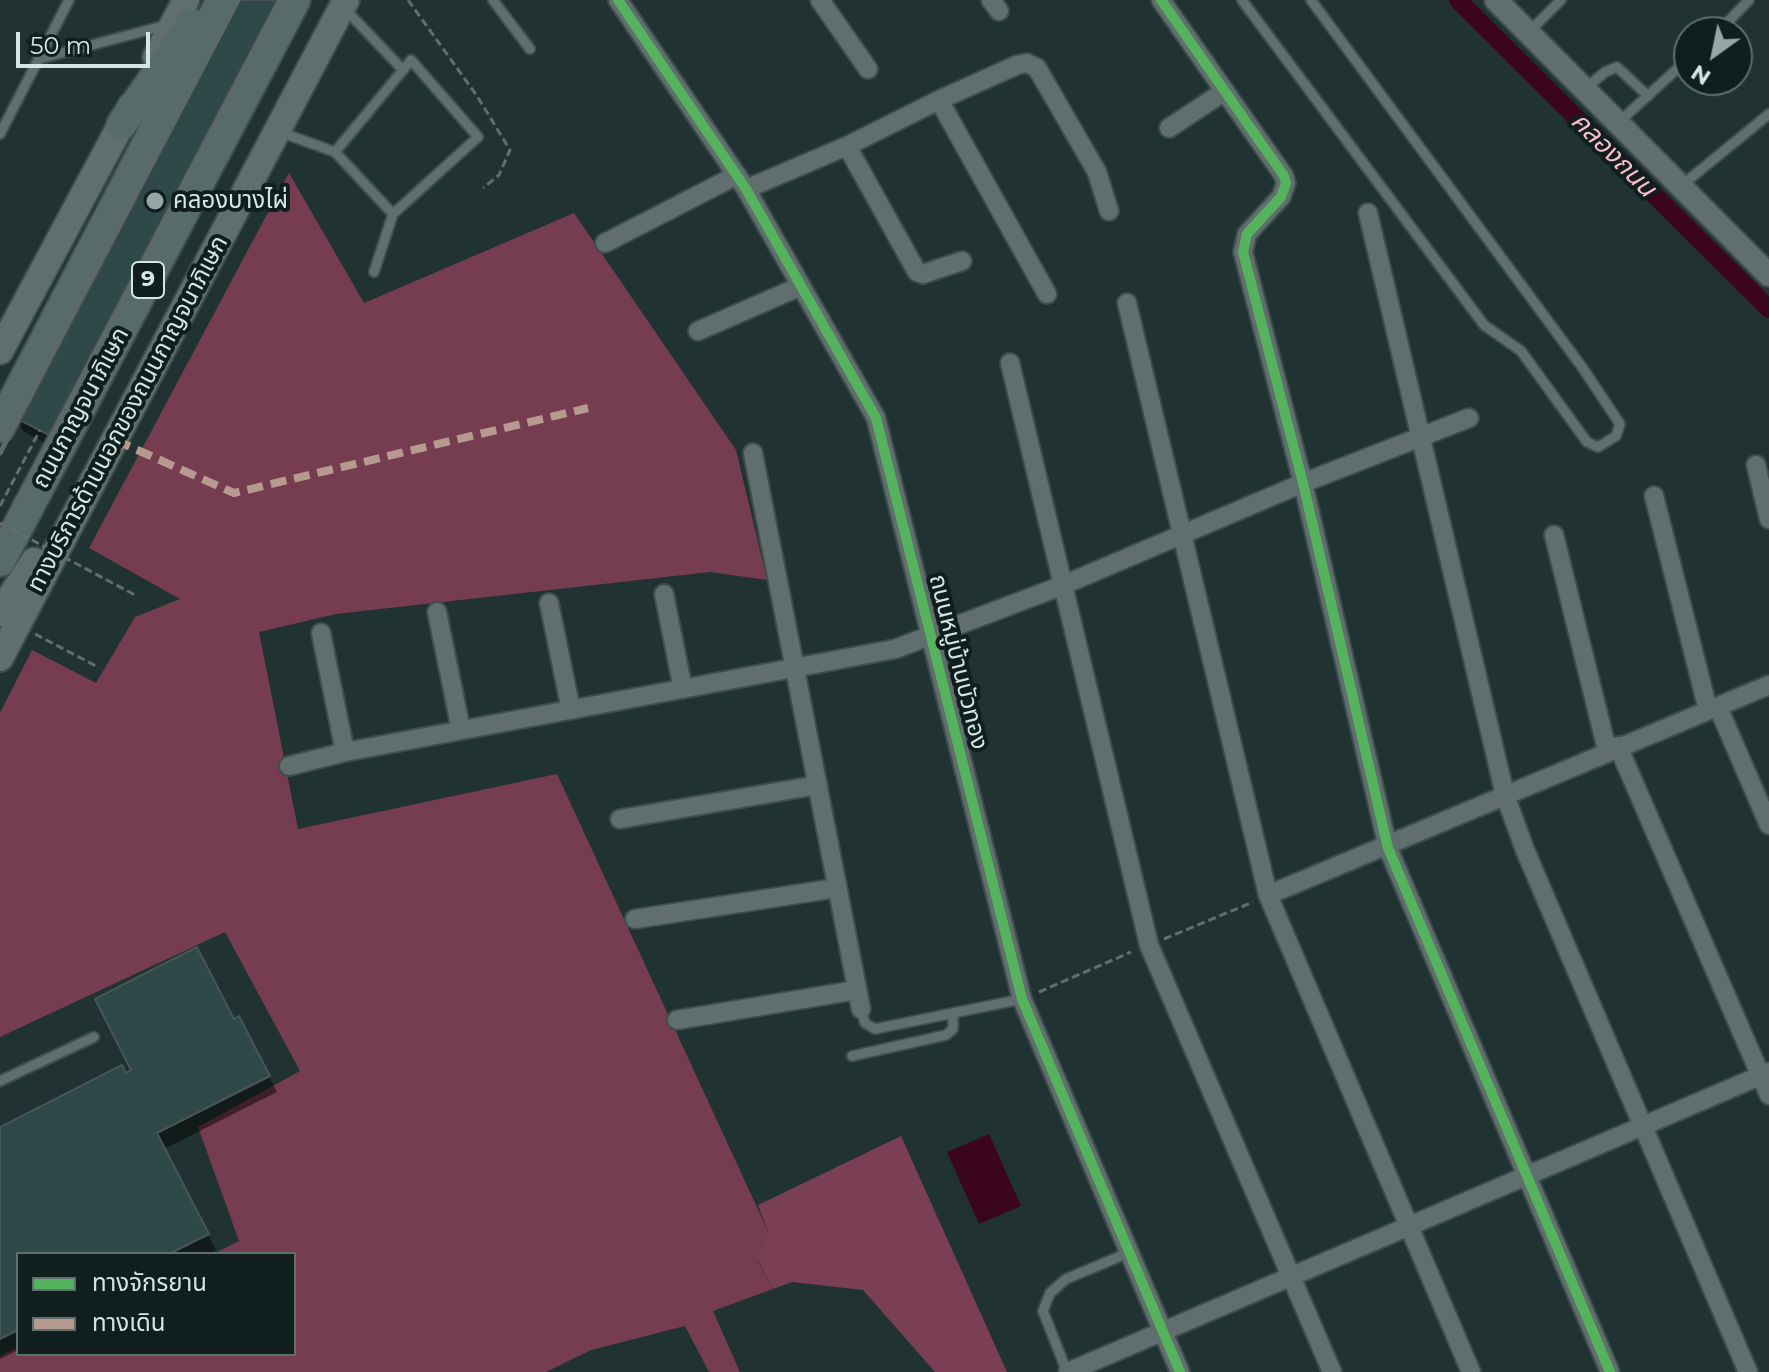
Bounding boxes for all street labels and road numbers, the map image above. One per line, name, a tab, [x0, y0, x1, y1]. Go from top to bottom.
street label: ทางบริการด้านนอกของถนนกาญจนาภิเษก	[22, 231, 234, 597]
road number: 9	[132, 262, 164, 298]
street label: ถนนกาญจนาภิเษก	[26, 323, 136, 493]
street label: ถนนหมู่บ้านบัวทอง	[922, 572, 994, 752]

